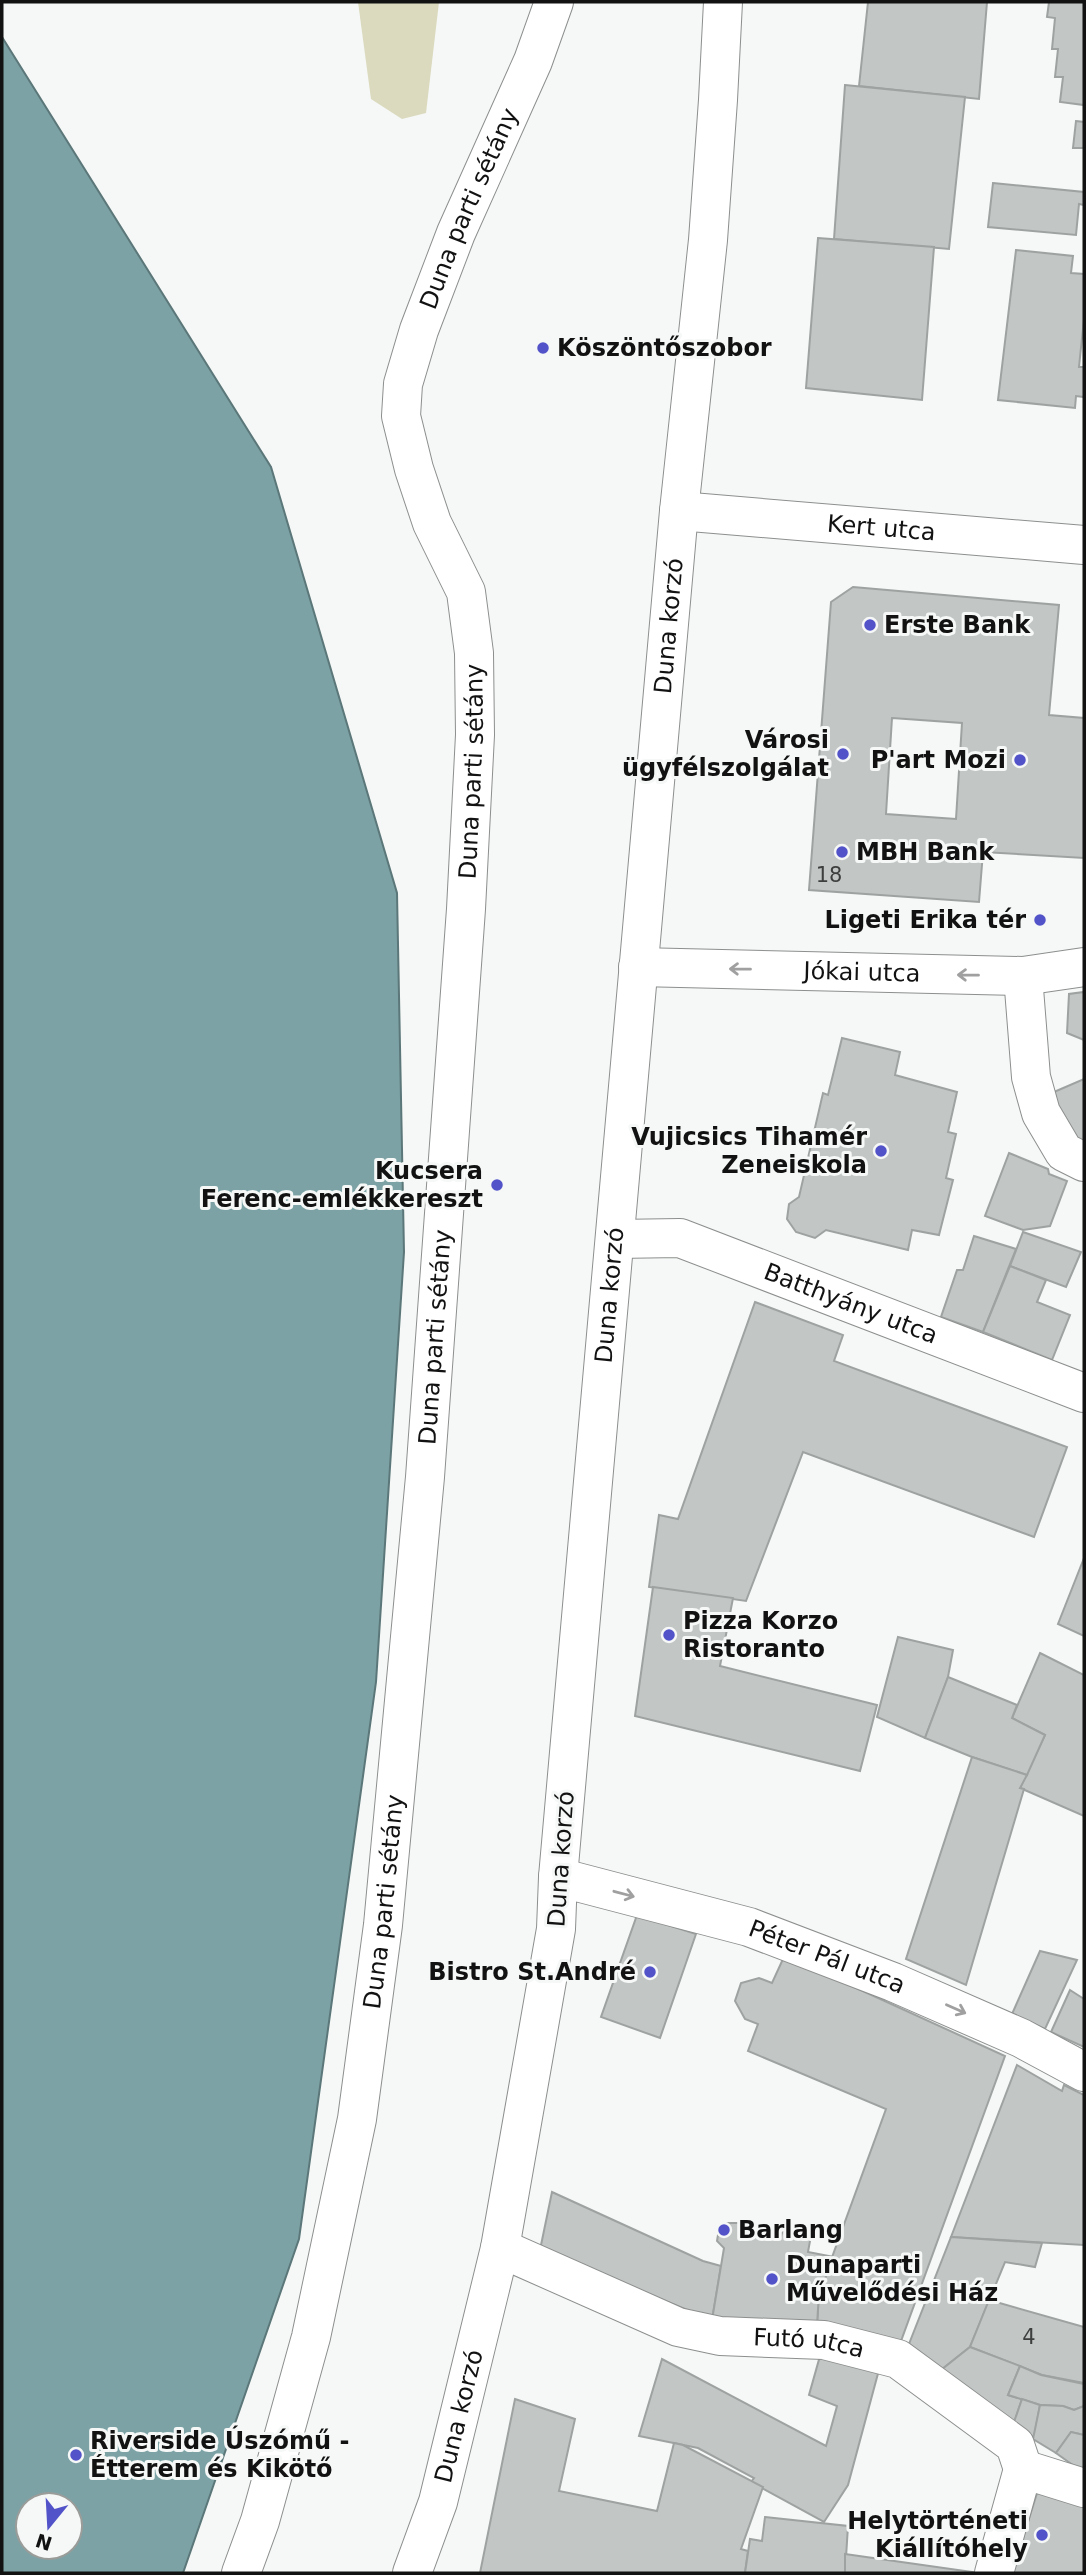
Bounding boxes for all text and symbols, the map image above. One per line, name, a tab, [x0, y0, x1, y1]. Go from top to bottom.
street label: Duna parti sétány	[414, 104, 524, 313]
place label: Köszöntőszobor	[557, 334, 772, 362]
marker: Köszöntőszobor	[535, 340, 551, 356]
street label: Kert utca	[826, 509, 937, 546]
street label: Duna korzó	[649, 557, 689, 695]
place label: Erste Bank	[884, 611, 1031, 639]
marker: Erste Bank	[862, 617, 878, 633]
street label: Duna parti sétány	[454, 664, 489, 880]
place label: Városi ügyfélszolgálat	[622, 726, 829, 782]
marker: Városi ügyfélszolgálat	[835, 746, 851, 762]
place label: P'art Mozi	[871, 746, 1006, 774]
marker: P'art Mozi	[1012, 752, 1028, 768]
place label: MBH Bank	[856, 838, 995, 866]
marker: MBH Bank	[834, 844, 850, 860]
house number: 18	[816, 863, 842, 887]
place label: Ligeti Erika tér	[824, 906, 1026, 934]
marker: Ligeti Erika tér	[1032, 912, 1048, 928]
street label: Jókai utca	[801, 957, 921, 988]
one-way arrow	[729, 963, 752, 976]
one-way arrow	[956, 968, 979, 981]
place label: Vujicsics Tihamér Zeneiskola	[631, 1123, 867, 1179]
marker: Vujicsics Tihamér Zeneiskola	[873, 1143, 889, 1159]
place label: Kucsera Ferenc-emlékkereszt	[201, 1157, 483, 1213]
marker: Kucsera Ferenc-emlékkereszt	[489, 1177, 505, 1193]
street label: Duna korzó	[590, 1226, 629, 1364]
street label: Duna parti sétány	[413, 1229, 457, 1446]
street label: Batthyány utca	[760, 1258, 942, 1350]
place label: Pizza Korzo Ristoranto	[683, 1607, 838, 1663]
marker: Pizza Korzo Ristoranto	[661, 1627, 677, 1643]
street label: Duna korzó	[542, 1790, 580, 1928]
street label: Duna parti sétány	[358, 1793, 409, 2011]
one-way arrow	[612, 1888, 635, 1901]
street label: Péter Pál utca	[745, 1914, 910, 2000]
place label: Bistro St.André	[428, 1958, 636, 1986]
marker: Bistro St.André	[642, 1964, 658, 1980]
one-way arrow	[945, 2003, 966, 2016]
place label: Barlang	[738, 2216, 843, 2244]
marker: Barlang	[716, 2222, 732, 2238]
place label: Dunaparti Művelődési Ház	[786, 2251, 998, 2307]
marker: Dunaparti Művelődési Ház	[764, 2271, 780, 2287]
street label: Futó utca	[753, 2323, 867, 2364]
house number: 4	[1022, 2325, 1036, 2349]
street label: Duna korzó	[429, 2347, 489, 2486]
place label: Riverside Úszómű - Étterem és Kikötő	[90, 2425, 349, 2483]
marker: Riverside Úszómű - Étterem és Kikötő	[68, 2447, 84, 2463]
north arrow	[14, 2491, 84, 2561]
place label: Helytörténeti Kiállítóhely	[847, 2507, 1028, 2563]
marker: Helytörténeti Kiállítóhely	[1034, 2527, 1050, 2543]
text: N	[33, 2529, 55, 2555]

